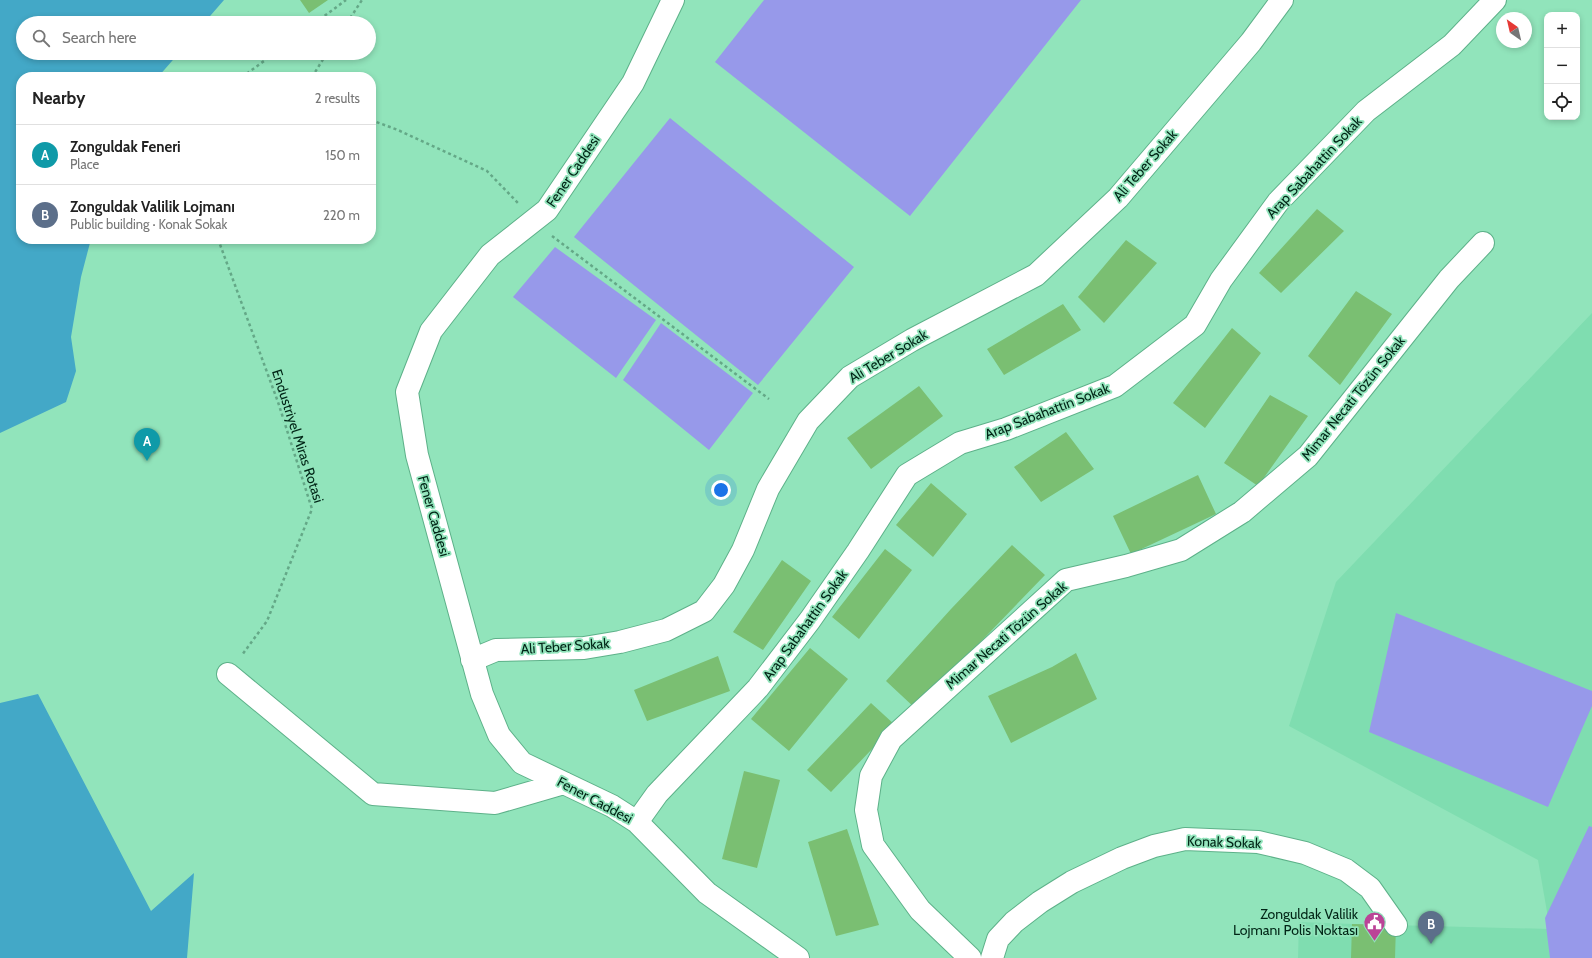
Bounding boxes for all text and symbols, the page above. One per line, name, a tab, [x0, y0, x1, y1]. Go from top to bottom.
north arrow	[1496, 12, 1532, 48]
map controls	[1544, 12, 1580, 120]
button: +	[1544, 12, 1580, 48]
search box	[16, 16, 376, 60]
icon: search	[30, 27, 52, 49]
text: Search here	[62, 29, 137, 47]
button: −	[1544, 48, 1580, 84]
button: locate	[1544, 84, 1580, 120]
text: Nearby	[32, 88, 85, 108]
text: 2 results	[315, 90, 360, 106]
street label: Arap Sabahattin Sokak	[1262, 112, 1366, 222]
street label: Ali Teber Sokak	[1109, 125, 1181, 205]
street label: Fener Caddesi	[542, 131, 604, 211]
text: Zonguldak Feneri	[70, 138, 181, 156]
text: A	[41, 147, 49, 163]
text: 150 m	[325, 147, 360, 163]
text: Place	[70, 156, 99, 172]
text: Zonguldak Valilik Lojmanı	[70, 198, 235, 216]
text: B	[41, 207, 49, 223]
text: 220 m	[323, 207, 360, 223]
text: Public building · Konak Sokak	[70, 216, 227, 232]
street label: Ali Teber Sokak	[845, 325, 931, 387]
street label: Mimar Necati Tözün Sokak	[1297, 331, 1409, 464]
street label: Endustriyel Miras Rotasi	[268, 367, 328, 505]
street label: Arap Sabahattin Sokak	[982, 379, 1113, 443]
pin: A	[134, 428, 160, 461]
street label: Fener Caddesi	[414, 473, 454, 559]
your location	[711, 480, 731, 500]
street label: Arap Sabahattin Sokak	[759, 565, 852, 684]
street label: Mimar Necati Tözün Sokak	[942, 577, 1071, 693]
street label: Ali Teber Sokak	[520, 634, 611, 658]
street label: Fener Caddesi	[554, 773, 636, 828]
street label: Konak Sokak	[1187, 832, 1262, 852]
place label: Zonguldak Valilik Lojmanı Polis Noktası	[1233, 905, 1359, 939]
public building icon: Zonguldak Valilik Lojmanı Polis Noktası	[1361, 909, 1387, 942]
pin: B	[1418, 911, 1444, 944]

